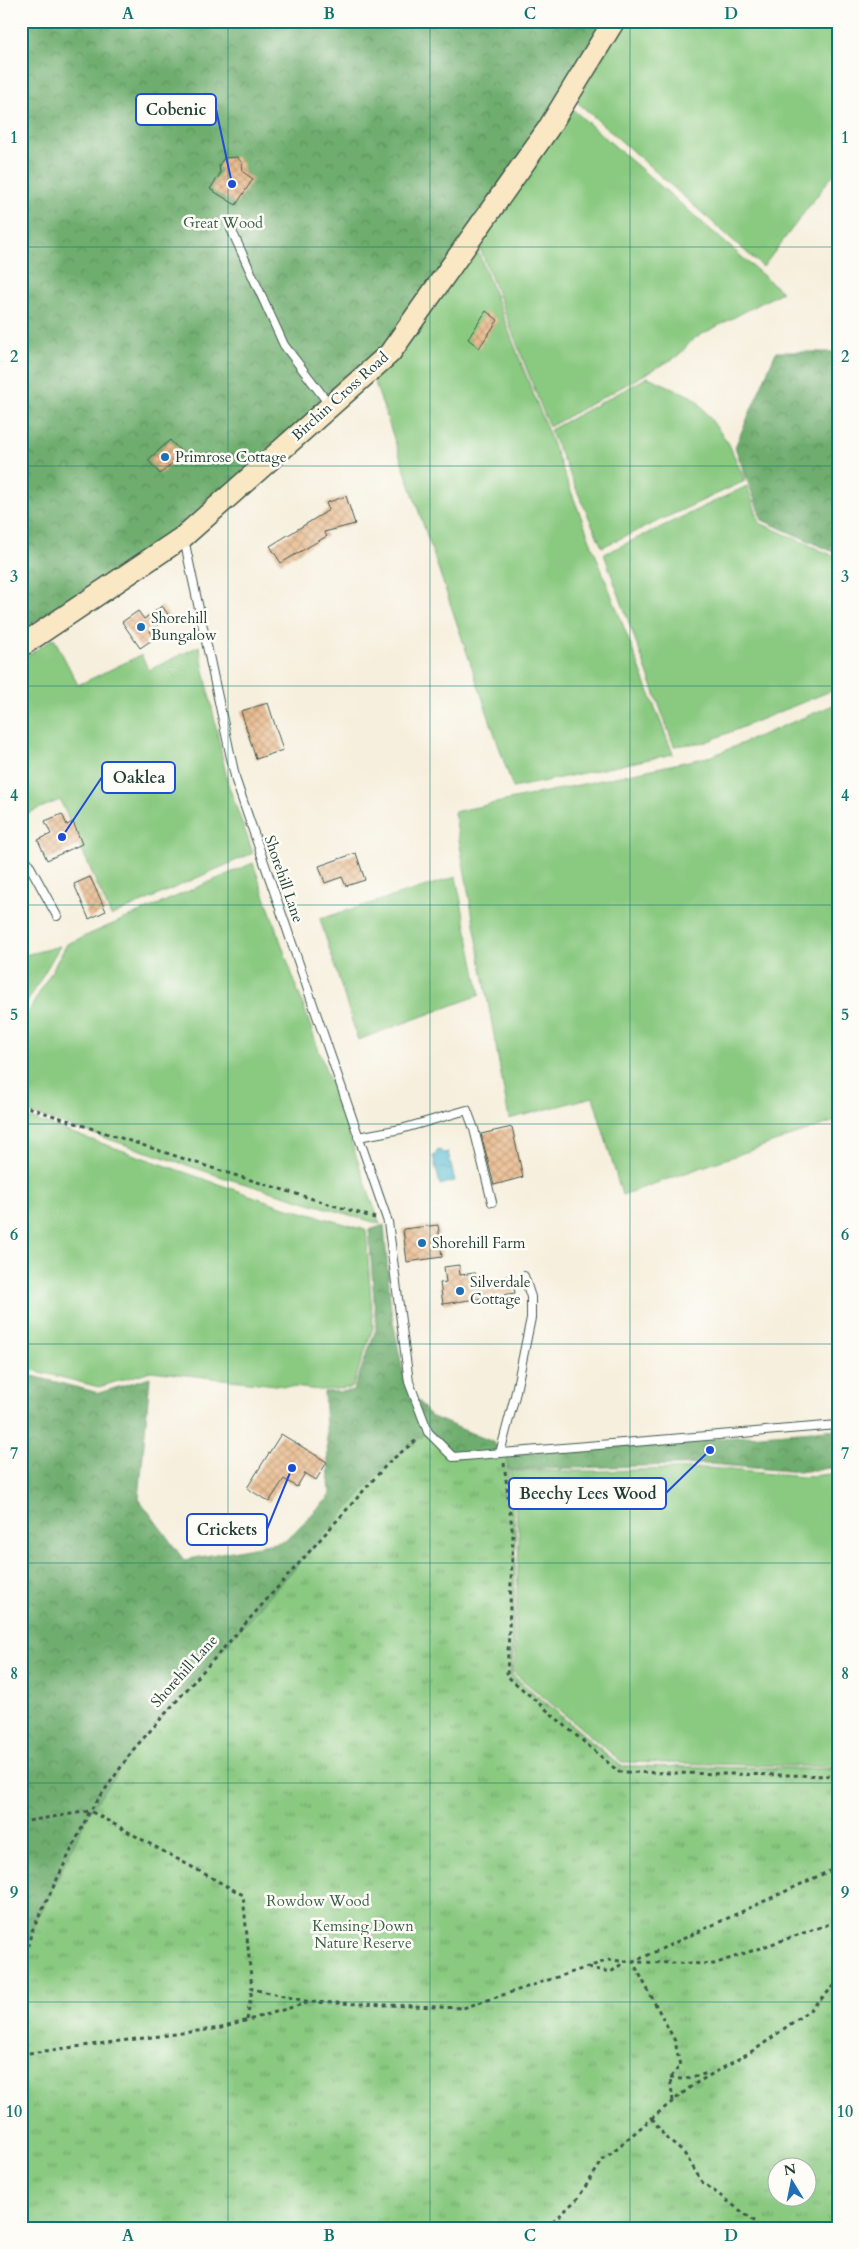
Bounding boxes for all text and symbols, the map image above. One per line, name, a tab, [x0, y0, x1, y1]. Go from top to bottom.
text: A	[122, 3, 134, 25]
text: B	[323, 3, 335, 25]
text: C	[524, 3, 536, 25]
text: D	[724, 3, 738, 25]
callout: Cobenic	[136, 94, 216, 125]
text: Cobenic	[146, 99, 207, 121]
text: 1	[10, 127, 18, 149]
text: 1	[841, 127, 849, 149]
park label: Great Wood	[183, 213, 263, 233]
text: 2	[10, 346, 18, 368]
text: 2	[841, 346, 849, 368]
street label: Birchin Cross Road	[287, 347, 393, 445]
place label: Primrose Cottage	[175, 447, 287, 467]
marker: Primrose Cottage	[159, 451, 171, 463]
text: 3	[10, 566, 18, 588]
text: 3	[841, 566, 849, 588]
place label: Shorehill Bungalow	[151, 608, 217, 645]
marker: Shorehill Bungalow	[135, 621, 147, 633]
callout: Oaklea	[102, 762, 175, 793]
text: Oaklea	[113, 767, 165, 789]
text: 4	[10, 785, 18, 807]
text: 4	[841, 785, 849, 807]
street label: Shorehill Lane	[260, 833, 308, 926]
text: 5	[10, 1004, 18, 1026]
text: 5	[841, 1004, 849, 1026]
text: 6	[10, 1224, 18, 1246]
text: 6	[841, 1224, 849, 1246]
place label: Shorehill Farm	[432, 1233, 526, 1253]
marker: Shorehill Farm	[416, 1237, 428, 1249]
place label: Silverdale Cottage	[470, 1272, 531, 1309]
marker: Silverdale Cottage	[454, 1285, 466, 1297]
text: 7	[10, 1443, 18, 1465]
text: 7	[841, 1443, 849, 1465]
callout: Beechy Lees Wood	[509, 1478, 666, 1509]
text: Beechy Lees Wood	[519, 1483, 657, 1505]
callout: Crickets	[187, 1514, 267, 1545]
text: Crickets	[197, 1519, 257, 1541]
street label: Shorehill Lane	[146, 1630, 222, 1712]
text: 8	[10, 1663, 18, 1685]
text: 8	[841, 1663, 849, 1685]
text: 9	[10, 1882, 18, 1904]
text: 9	[841, 1882, 849, 1904]
park label: Rowdow Wood	[266, 1891, 370, 1911]
park label: Kemsing Down Nature Reserve	[312, 1916, 414, 1953]
text: 10	[6, 2101, 22, 2123]
text: 10	[837, 2101, 853, 2123]
north arrow	[766, 2156, 816, 2206]
text: N	[782, 2159, 797, 2180]
text: A	[122, 2225, 134, 2247]
text: B	[323, 2225, 335, 2247]
text: C	[524, 2225, 536, 2247]
text: D	[724, 2225, 738, 2247]

